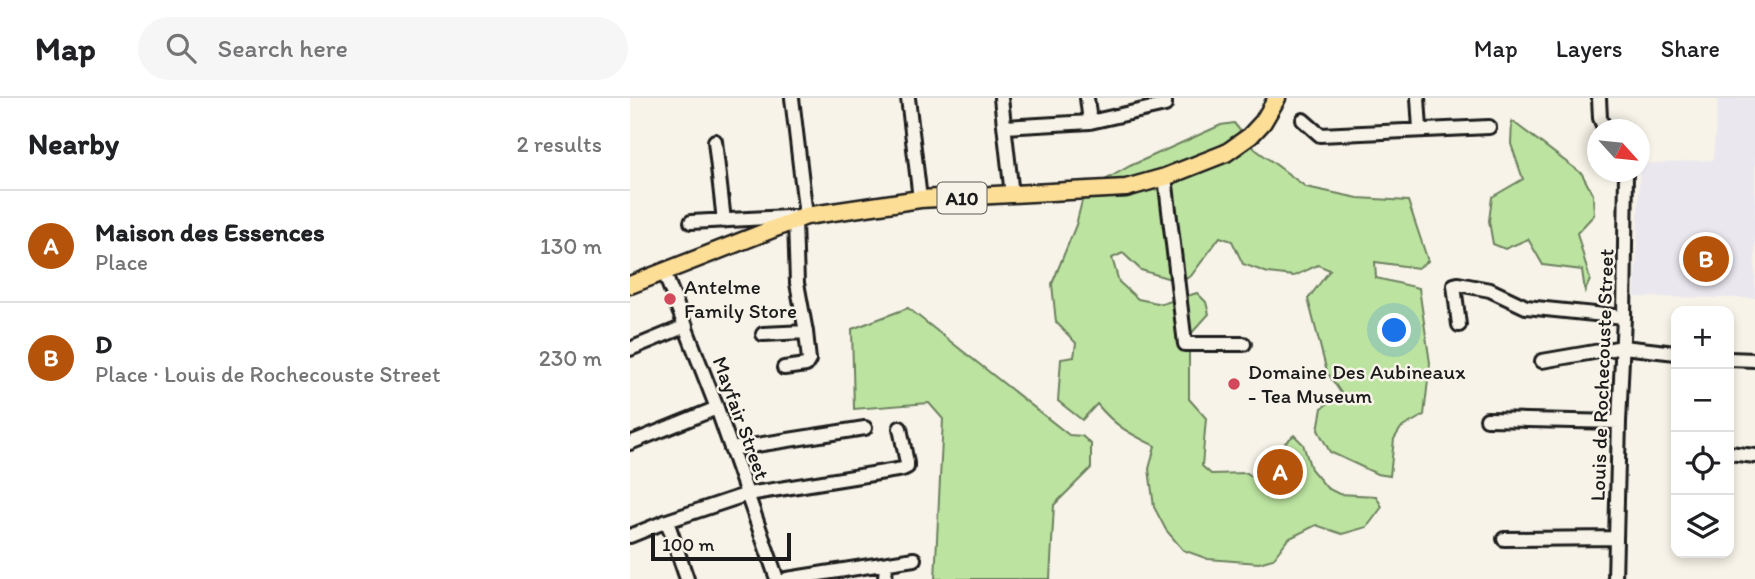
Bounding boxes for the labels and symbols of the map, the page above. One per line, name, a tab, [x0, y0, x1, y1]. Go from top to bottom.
north arrow	[1587, 119, 1650, 182]
road number: A10	[938, 183, 986, 214]
pin: B	[1683, 233, 1729, 285]
street label: Louis de Rochecouste Street	[1585, 248, 1618, 502]
place label: Antelme Family Store	[684, 274, 797, 323]
marker: Antelme Family Store	[662, 291, 678, 307]
your location	[1377, 313, 1411, 347]
street label: Mayfair Street	[708, 353, 775, 483]
place label: Domaine Des Aubineaux - Tea Museum	[1248, 359, 1466, 408]
marker: Domaine Des Aubineaux - Tea Museum	[1226, 376, 1242, 392]
pin: A	[1257, 446, 1303, 498]
scale bar	[651, 530, 791, 562]

